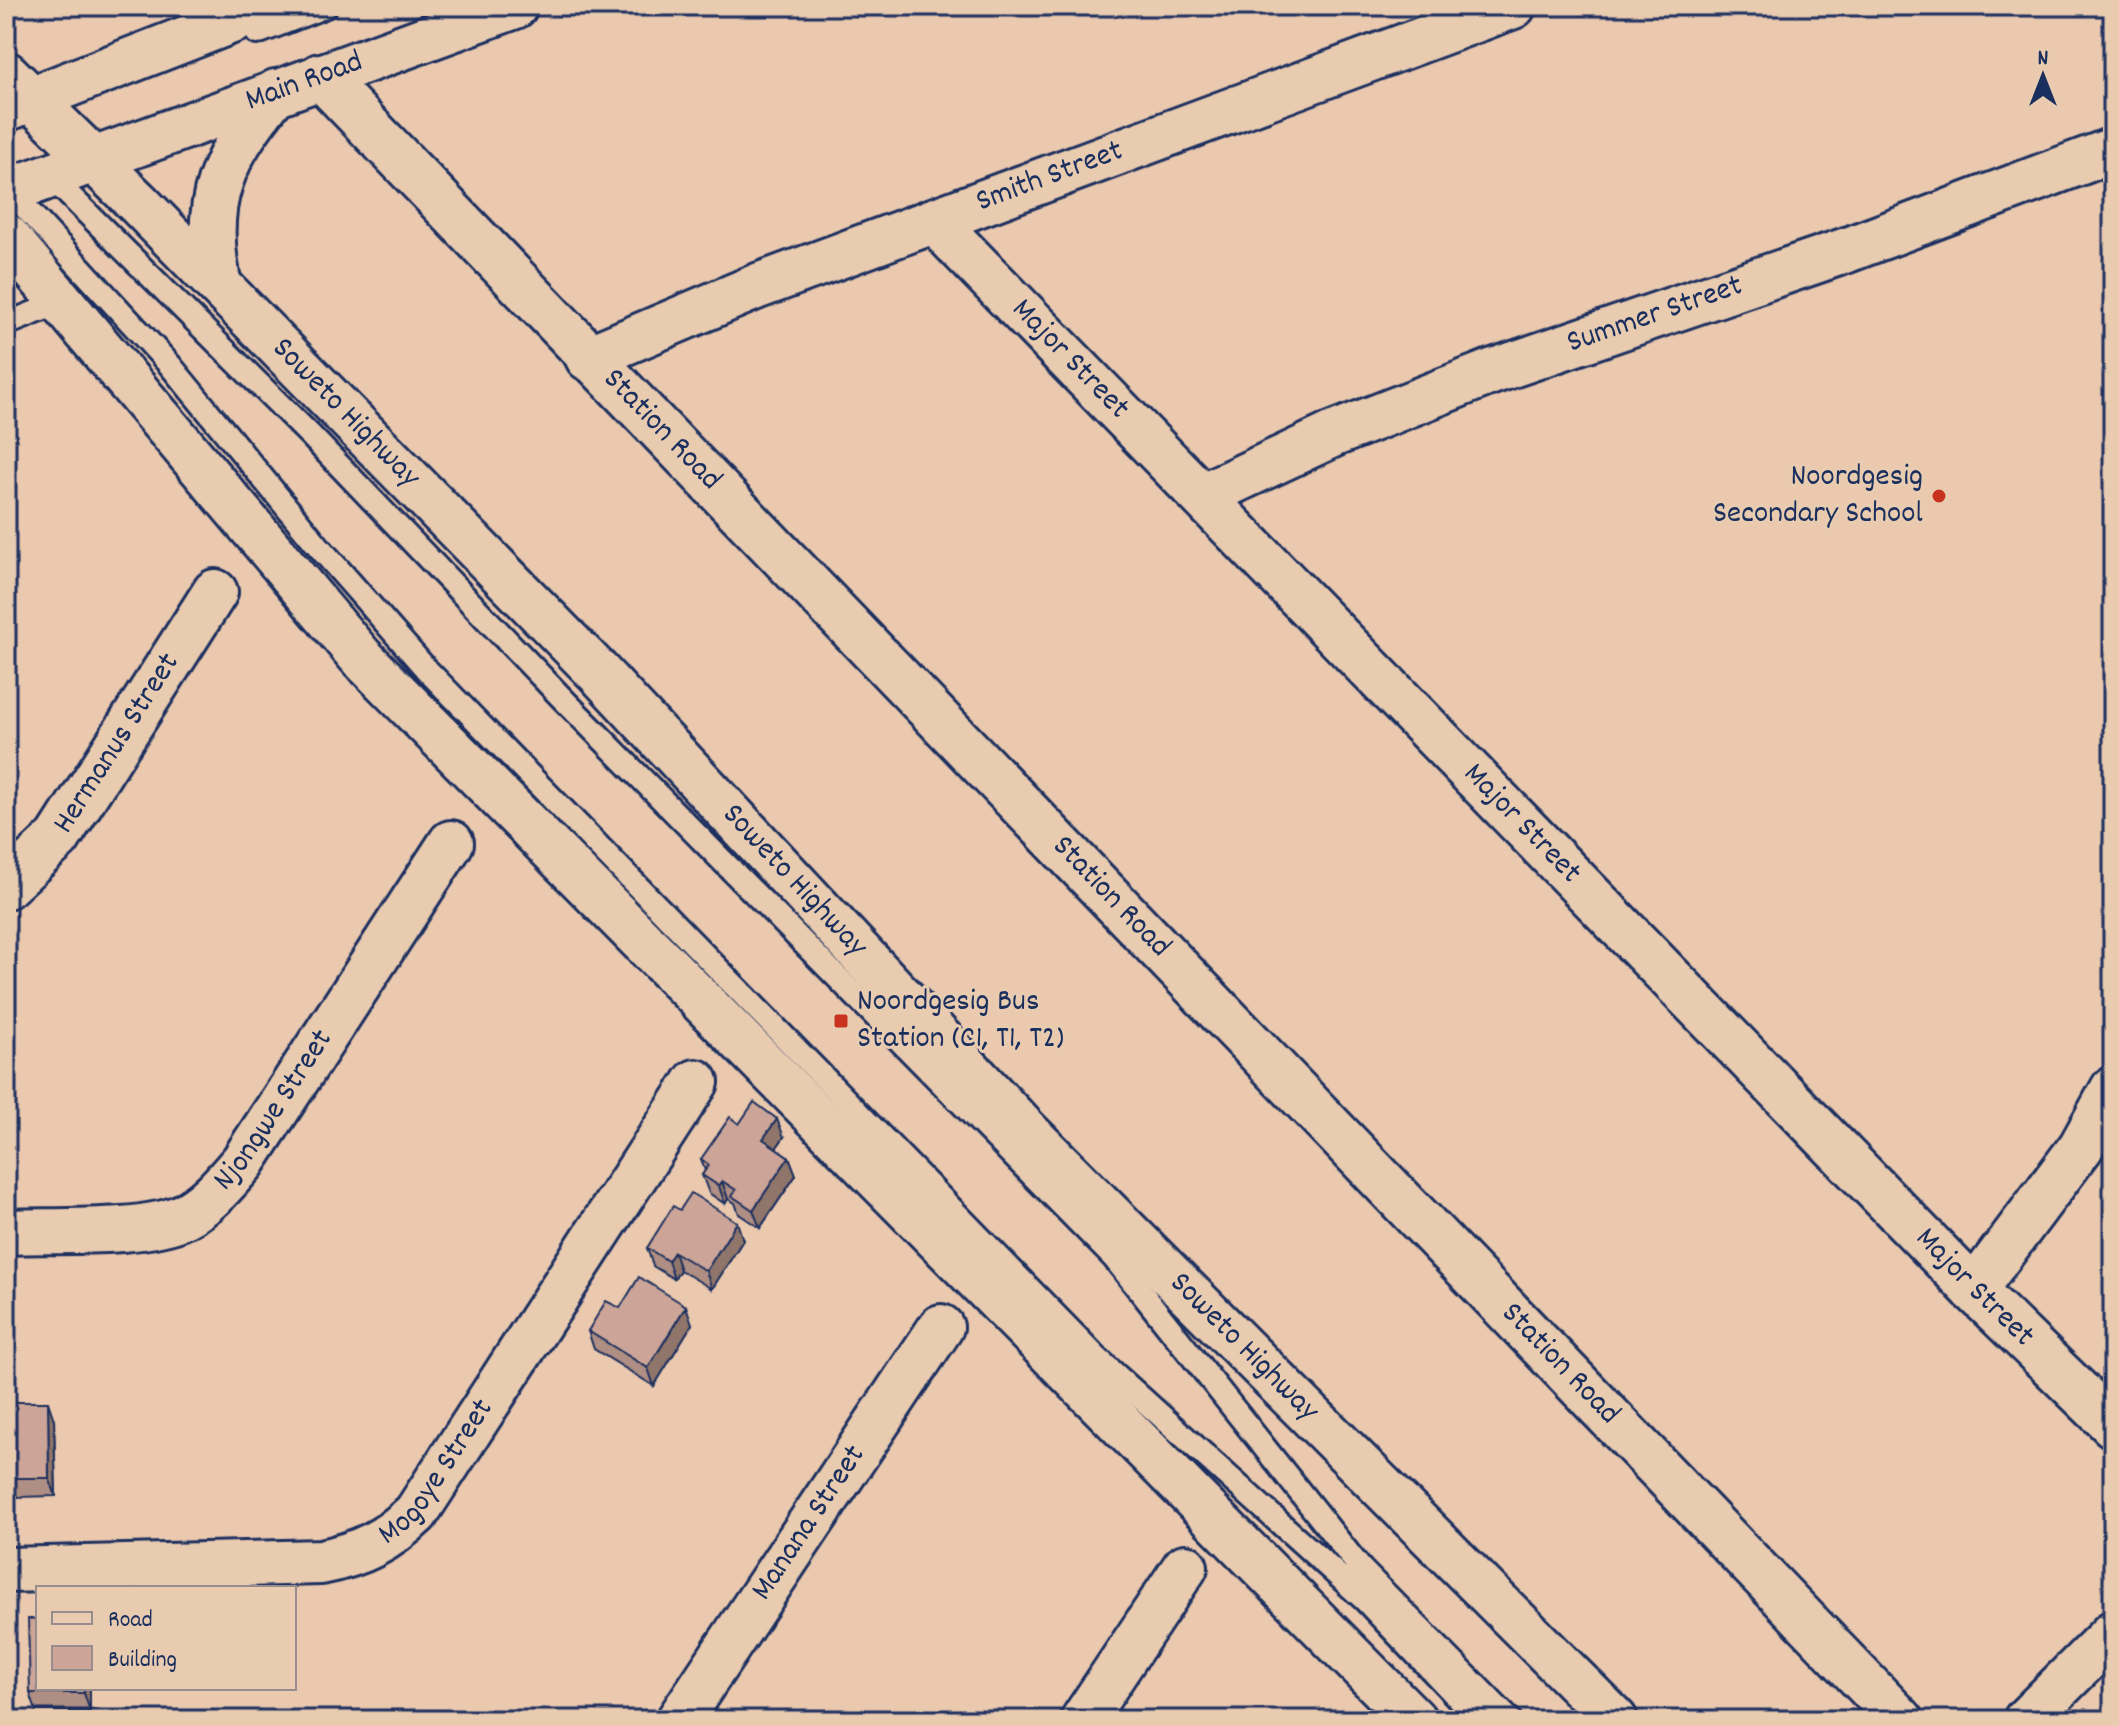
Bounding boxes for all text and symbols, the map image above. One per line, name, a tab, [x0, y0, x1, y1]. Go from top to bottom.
north arrow	[2003, 36, 2083, 116]
street label: Main Road	[240, 40, 370, 125]
text: N	[2038, 44, 2049, 75]
street label: Smith Street	[970, 129, 1130, 226]
street label: Summer Street	[1561, 264, 1749, 367]
street label: Major Street	[999, 289, 1139, 431]
street label: Soweto Highway	[260, 328, 431, 501]
street label: Station Road	[591, 359, 731, 502]
place label: Noordgesig Secondary School	[1713, 455, 1923, 538]
marker: Noordgesig Secondary School	[1930, 487, 1948, 505]
street label: Hermanus Street	[43, 645, 193, 844]
street label: Major Street	[1451, 753, 1591, 896]
street label: Soweto Highway	[710, 794, 878, 970]
street label: Station Road	[1040, 826, 1180, 969]
place label: Noordgesig Bus Station (C1, T1, T2)	[857, 980, 1064, 1063]
marker: Noordgesig Bus Station (C1, T1, T2)	[832, 1012, 850, 1030]
street label: Njongwe Street	[203, 1021, 346, 1203]
street label: Major Street	[1903, 1218, 2044, 1359]
street label: Soweto Highway	[1157, 1262, 1329, 1434]
street label: Station Road	[1489, 1293, 1630, 1437]
street label: Mogoye Street	[370, 1390, 507, 1558]
street label: Manana Street	[741, 1436, 879, 1611]
legend	[36, 1586, 296, 1690]
text: Road	[108, 1604, 153, 1638]
text: Building	[108, 1644, 177, 1678]

